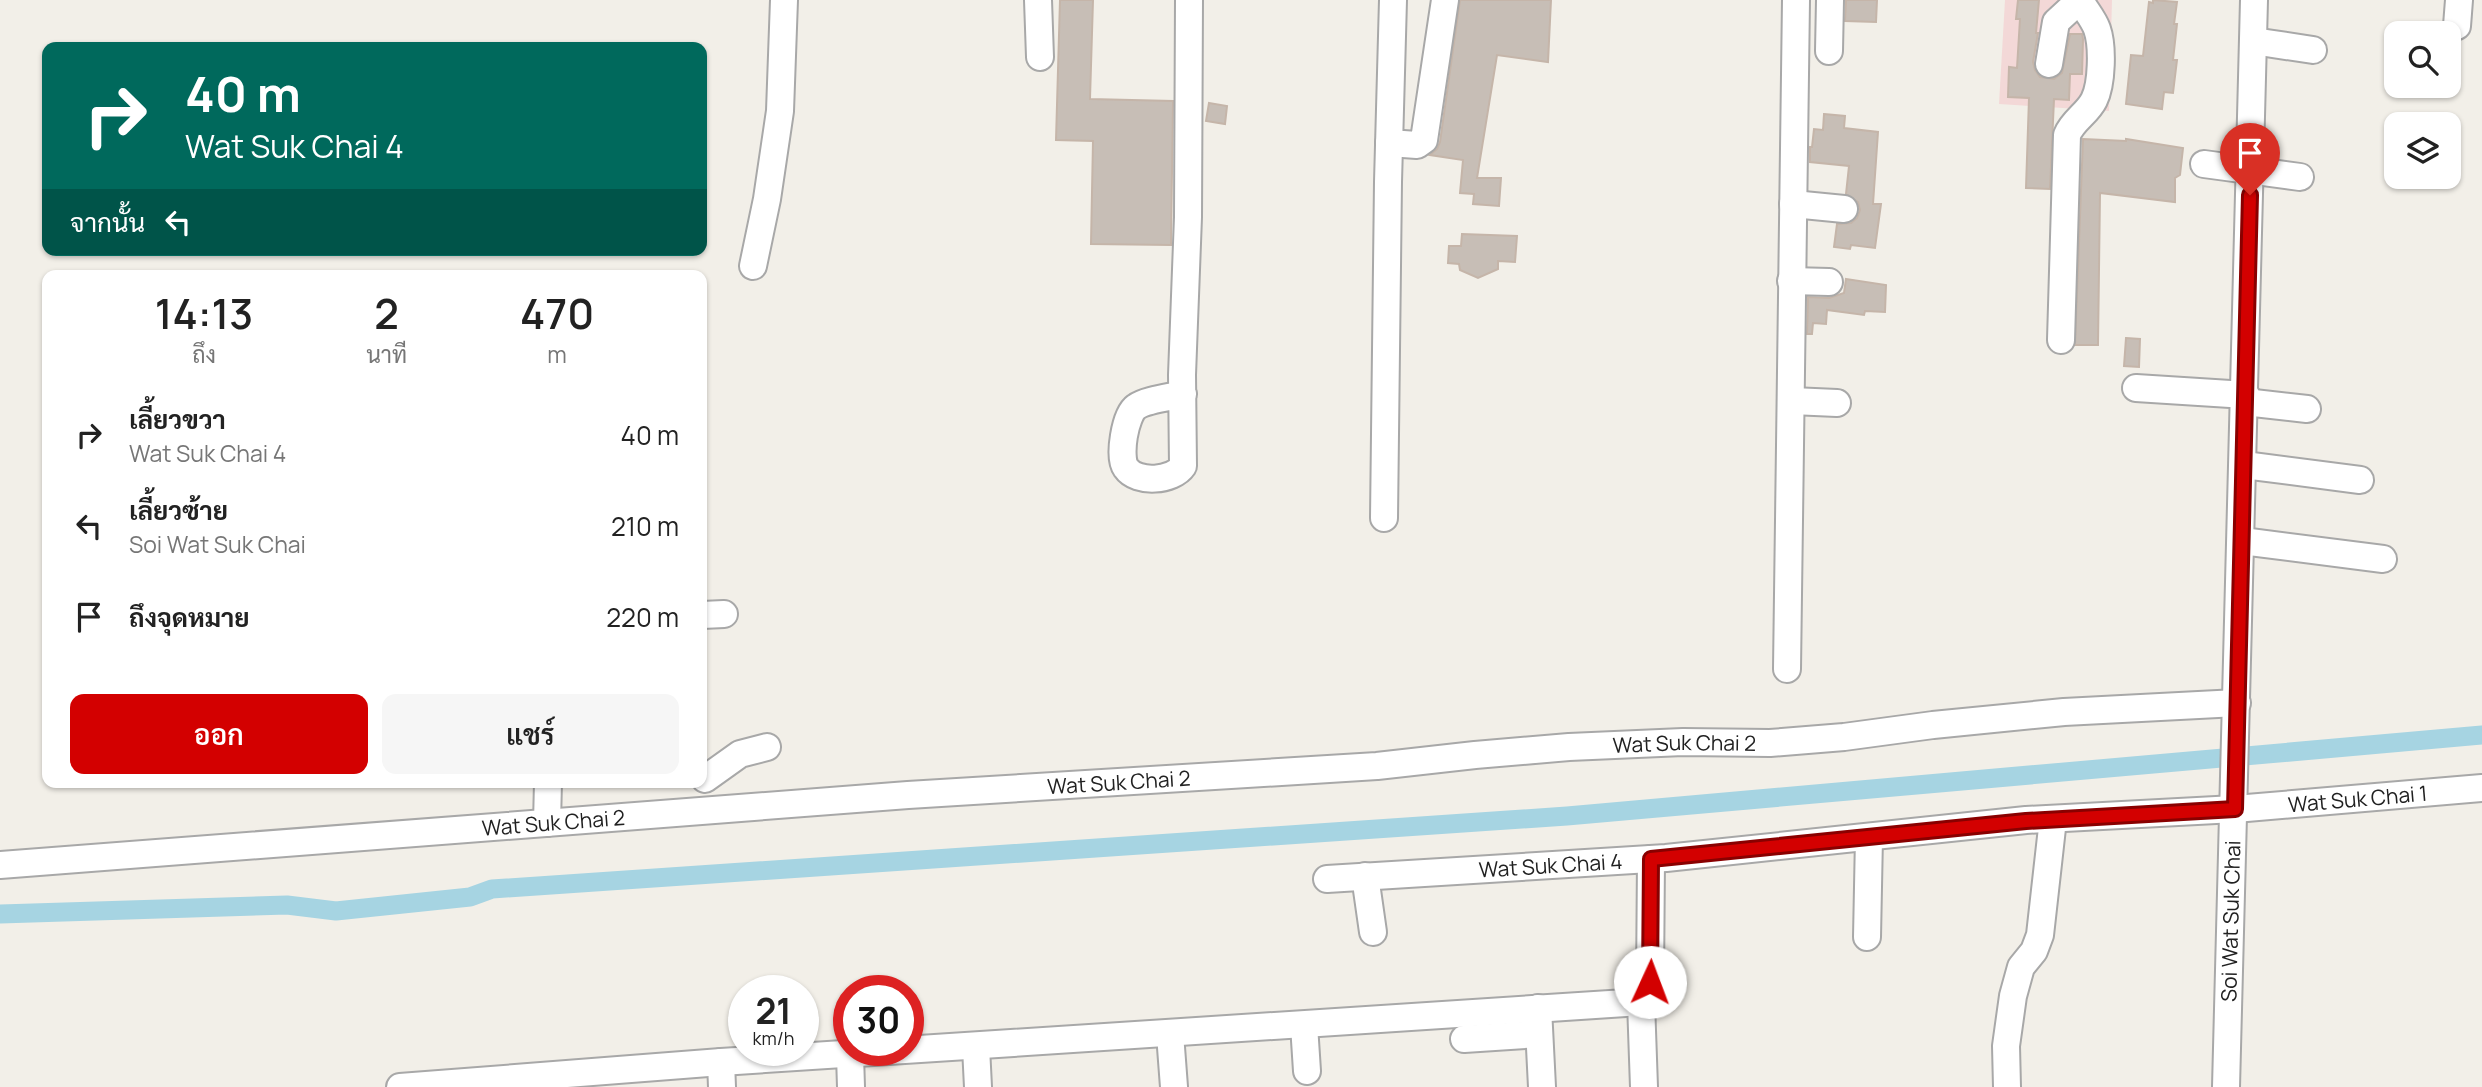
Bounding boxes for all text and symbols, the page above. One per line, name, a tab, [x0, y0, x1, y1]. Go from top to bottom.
map controls	[2384, 21, 2461, 189]
button: search	[2384, 21, 2461, 98]
text: 40 m	[185, 60, 301, 127]
icon: right	[70, 70, 161, 161]
button: layers	[2384, 112, 2461, 189]
pin	[2220, 123, 2280, 195]
text: Wat Suk Chai 4	[185, 124, 404, 168]
icon: arrive	[2231, 134, 2269, 172]
icon: left	[159, 203, 197, 241]
text: จากนั้น	[70, 204, 145, 240]
text: 14:13	[155, 284, 253, 342]
text: 2	[374, 284, 399, 342]
text: 470	[520, 284, 594, 342]
text: ถึง	[192, 338, 216, 370]
text: นาที	[366, 338, 407, 370]
text: m	[547, 338, 567, 370]
text: เลี้ยวขวา	[129, 401, 226, 437]
icon: right	[70, 416, 108, 454]
text: 40 m	[621, 417, 679, 453]
text: Wat Suk Chai 4	[129, 437, 286, 469]
text: เลี้ยวซ้าย	[129, 492, 228, 528]
icon: left	[70, 507, 108, 545]
text: 210 m	[611, 508, 679, 544]
text: Soi Wat Suk Chai	[129, 528, 306, 560]
icon: arrive	[70, 598, 108, 636]
text: ถึงจุดหมาย	[129, 599, 250, 635]
text: 220 m	[606, 599, 679, 635]
button: ออก	[70, 694, 368, 774]
button: แชร์	[382, 694, 679, 774]
street label: Wat Suk Chai 2	[1612, 728, 1756, 759]
street label: Wat Suk Chai 2	[1047, 764, 1191, 800]
street label: Wat Suk Chai 1	[2287, 779, 2428, 818]
street label: Wat Suk Chai 2	[481, 803, 626, 842]
street label: Soi Wat Suk Chai	[2214, 840, 2246, 1002]
street label: Wat Suk Chai 4	[1478, 847, 1623, 884]
position arrow	[1613, 945, 1687, 1019]
speed limit sign: 30	[833, 975, 924, 1066]
text: 21	[755, 987, 792, 1035]
text: km/h	[753, 1026, 794, 1050]

